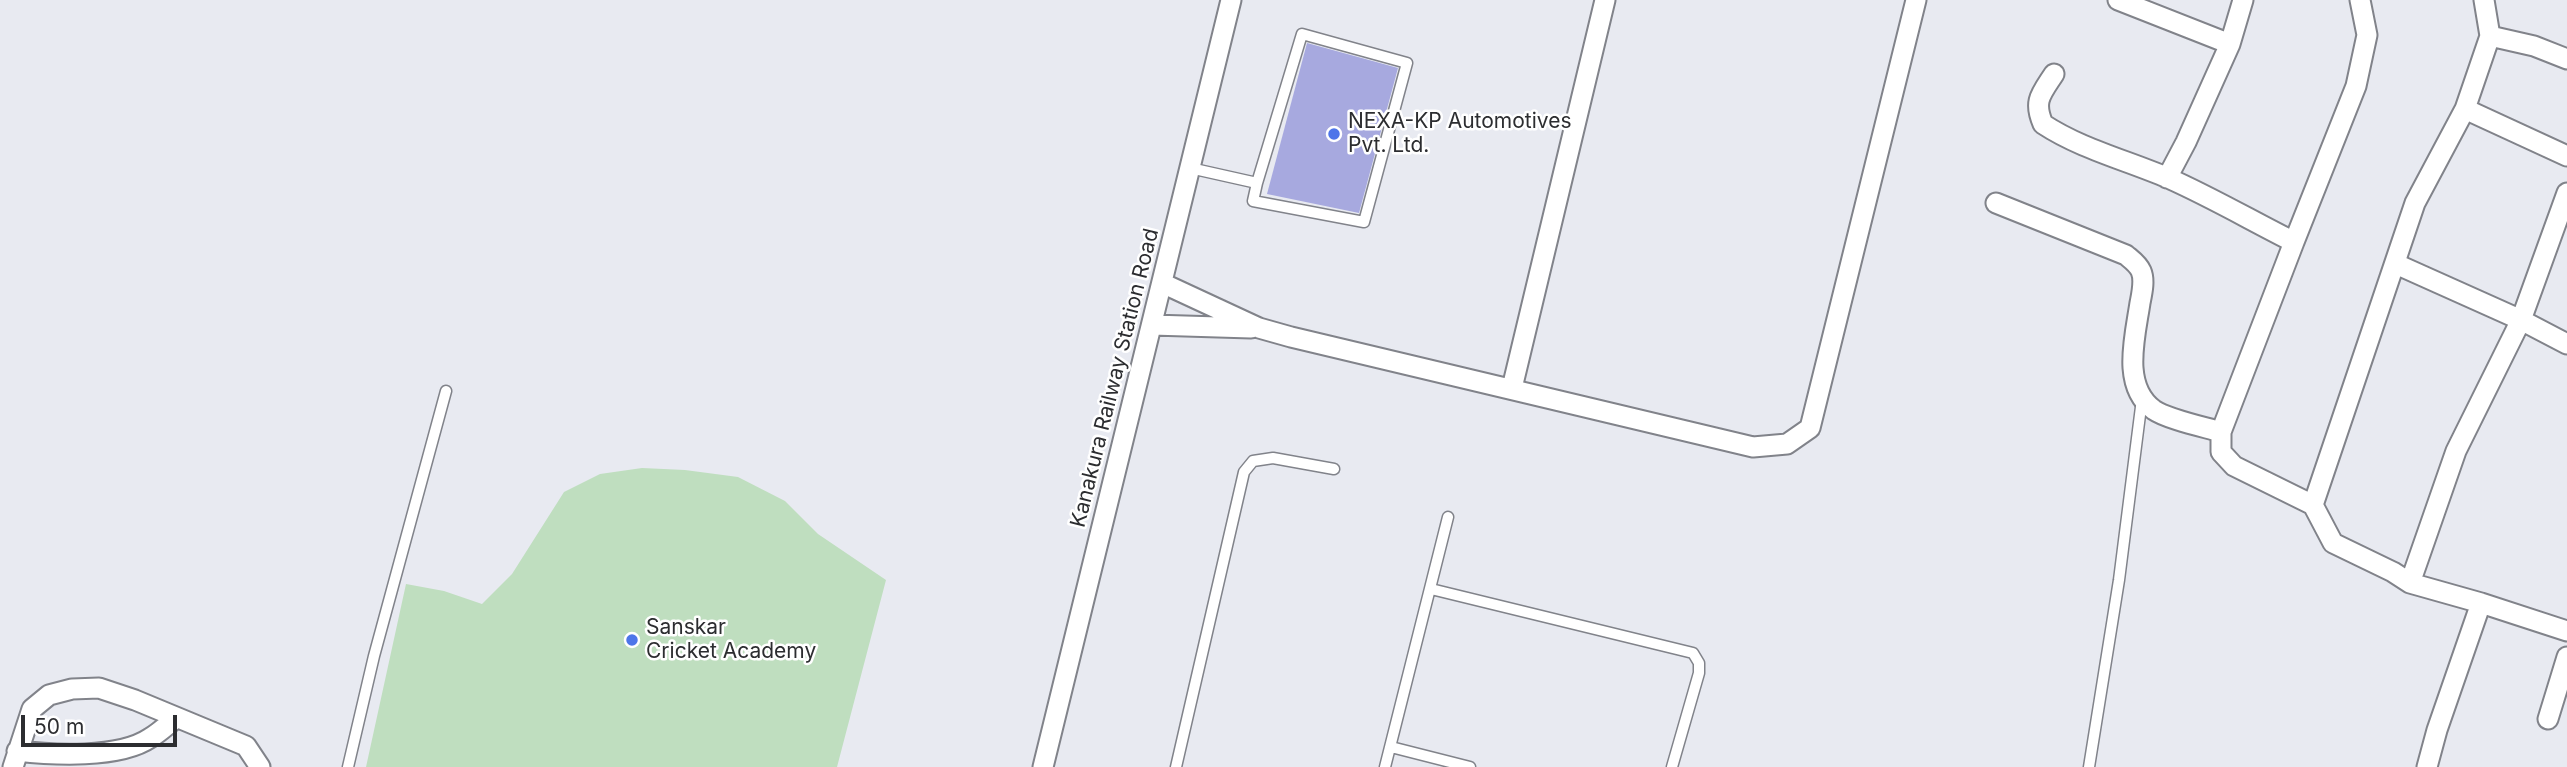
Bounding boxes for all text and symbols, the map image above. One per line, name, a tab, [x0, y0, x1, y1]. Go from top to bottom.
place label: NEXA-KP Automotives Pvt. Ltd.	[1348, 109, 1571, 159]
marker: NEXA-KP Automotives Pvt. Ltd.	[1326, 126, 1342, 142]
street label: Kanakura Railway Station Road	[1066, 226, 1164, 530]
place label: Sanskar Cricket Academy	[646, 615, 816, 665]
marker: Sanskar Cricket Academy	[624, 632, 640, 648]
scale bar	[24, 700, 180, 744]
text: 50 m	[34, 714, 84, 739]

